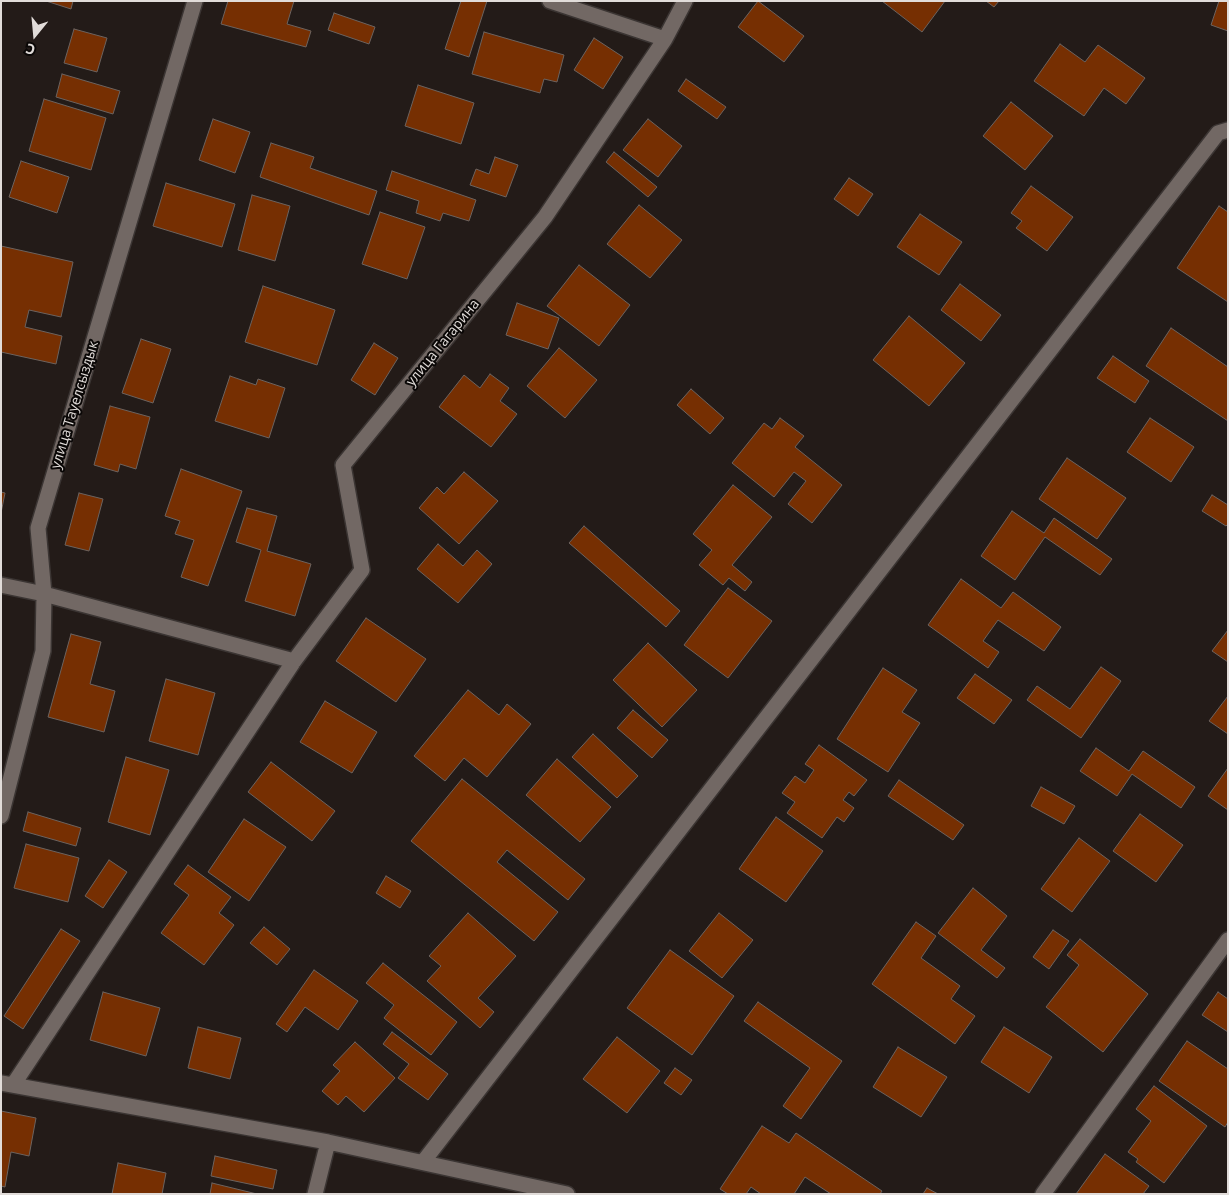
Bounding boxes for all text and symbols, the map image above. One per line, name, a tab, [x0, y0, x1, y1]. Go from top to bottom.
north arrow	[10, 10, 60, 60]
text: С	[23, 39, 38, 60]
street label: улица Гагарина	[403, 296, 483, 390]
street label: улица Тауелсыздык	[48, 339, 102, 471]

